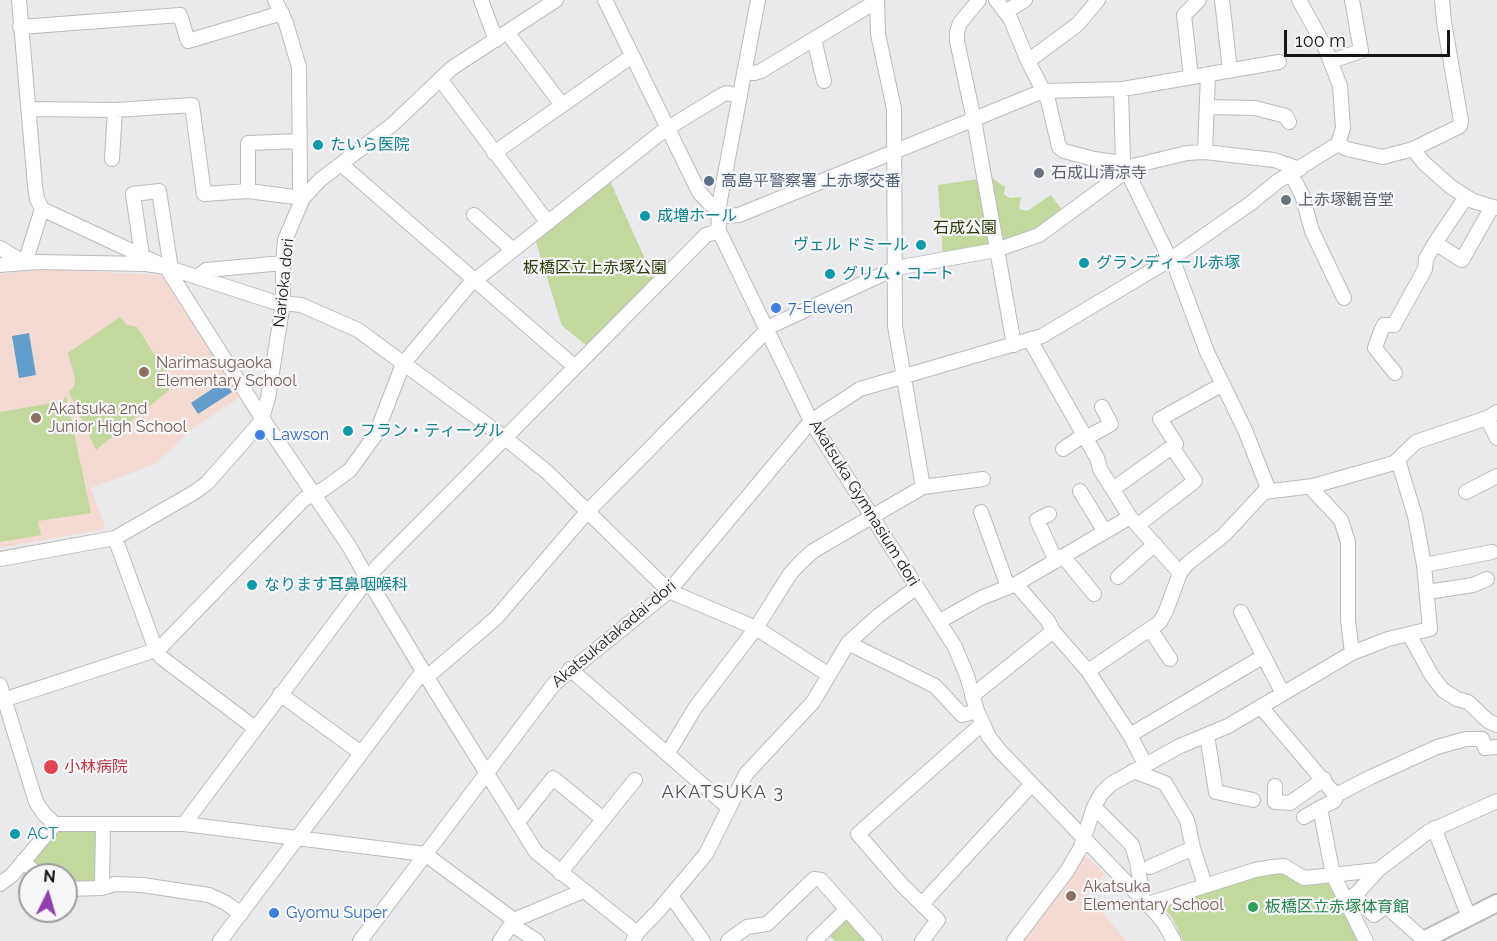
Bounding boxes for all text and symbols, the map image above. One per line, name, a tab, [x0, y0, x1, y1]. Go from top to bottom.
scale bar	[1287, 18, 1454, 56]
text: 100 m	[1295, 30, 1346, 51]
place label: たいら医院	[330, 135, 410, 155]
marker: たいら医院	[311, 138, 325, 152]
place label: 石成山清涼寺	[1051, 163, 1147, 183]
marker: 石成山清涼寺	[1032, 166, 1046, 180]
place label: 高島平警察署 上赤塚交番	[721, 171, 901, 191]
marker: 高島平警察署 上赤塚交番	[702, 174, 716, 188]
place label: 上赤塚観音堂	[1298, 190, 1394, 210]
marker: 上赤塚観音堂	[1279, 193, 1293, 207]
place label: 成増ホール	[657, 206, 737, 226]
marker: 成増ホール	[638, 209, 652, 223]
park label: 石成公園	[933, 218, 997, 238]
place label: ヴェル ドミール	[793, 235, 909, 255]
street label: Narioka dori	[270, 238, 298, 328]
marker: ヴェル ドミール	[914, 238, 928, 252]
place label: グランディール赤塚	[1096, 253, 1240, 273]
marker: グランディール赤塚	[1077, 256, 1091, 270]
park label: 板橋区立上赤塚公園	[523, 258, 667, 278]
place label: グリム・コート	[842, 264, 954, 284]
marker: グリム・コート	[823, 267, 837, 281]
place label: 7-Eleven	[788, 298, 853, 318]
marker: 7-Eleven	[769, 301, 783, 315]
place label: Narimasugaoka Elementary School	[156, 353, 296, 391]
marker: Narimasugaoka Elementary School	[137, 365, 151, 379]
place label: Akatsuka 2nd Junior High School	[48, 399, 187, 437]
marker: Akatsuka 2nd Junior High School	[29, 411, 43, 425]
street label: Akatsuka Gymnasium dori	[805, 416, 923, 590]
place label: フラン・ティーグル	[360, 421, 504, 441]
marker: フラン・ティーグル	[341, 424, 355, 438]
place label: Lawson	[272, 425, 329, 445]
marker: Lawson	[253, 428, 267, 442]
place label: なります耳鼻咽喉科	[264, 575, 408, 595]
street label: Akatsukatakadai-dori	[548, 576, 680, 692]
marker: なります耳鼻咽喉科	[245, 578, 259, 592]
place label: 小林病院	[64, 757, 128, 777]
marker: 小林病院	[42, 758, 60, 776]
district label: AKATSUKA 3	[661, 782, 785, 804]
place label: ACT	[27, 824, 58, 844]
marker: ACT	[8, 827, 22, 841]
north arrow	[18, 863, 78, 923]
text: N	[43, 867, 56, 887]
place label: Akatsuka Elementary School	[1083, 877, 1223, 915]
marker: Akatsuka Elementary School	[1064, 889, 1078, 903]
place label: 板橋区立赤塚体育館	[1265, 897, 1409, 917]
marker: 板橋区立赤塚体育館	[1246, 900, 1260, 914]
place label: Gyomu Super	[286, 903, 388, 923]
marker: Gyomu Super	[267, 906, 281, 920]

